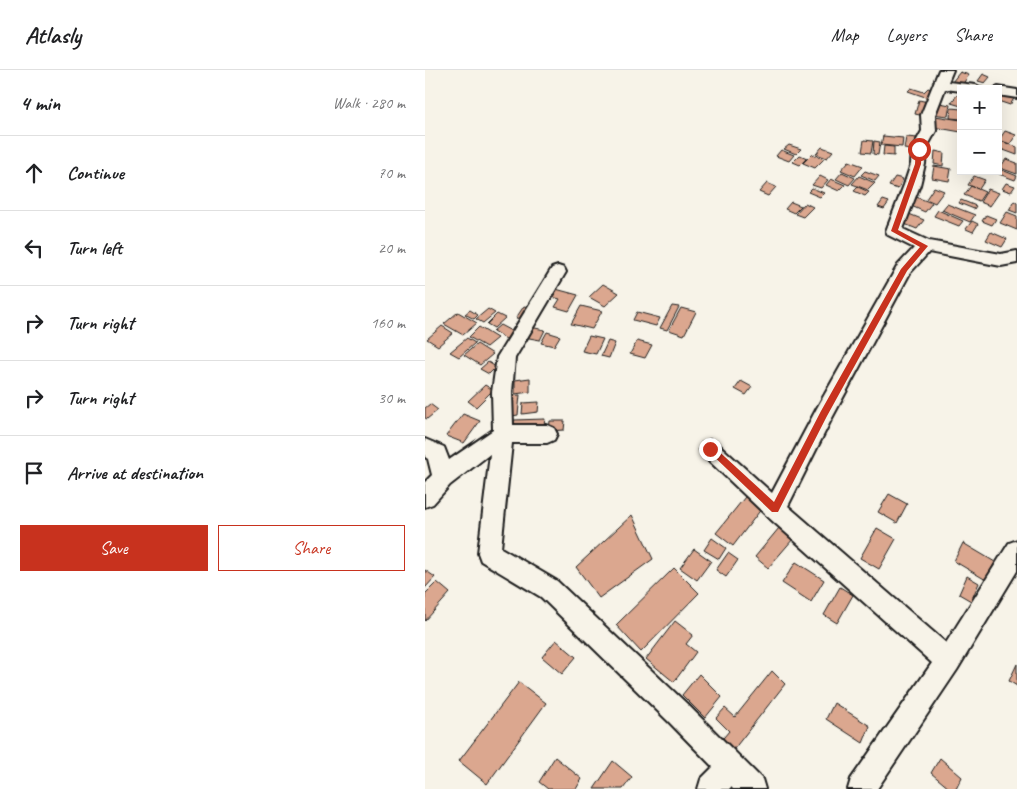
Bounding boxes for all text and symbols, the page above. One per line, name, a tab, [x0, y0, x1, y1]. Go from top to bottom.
text: Atlasly	[25, 20, 81, 50]
text: Map	[831, 24, 859, 46]
text: Layers	[887, 24, 926, 46]
text: Share	[954, 24, 992, 46]
map controls	[957, 85, 1002, 175]
button: +	[957, 85, 1002, 130]
text: 4 min	[20, 90, 60, 116]
text: Walk · 280 m	[333, 93, 405, 113]
button: −	[957, 130, 1002, 175]
route start	[908, 138, 931, 161]
icon: ahead	[20, 159, 48, 187]
text: Continue	[67, 161, 124, 185]
text: 70 m	[378, 163, 405, 183]
icon: left	[20, 234, 48, 262]
text: Turn left	[67, 236, 122, 260]
text: 20 m	[378, 238, 405, 258]
icon: right	[20, 309, 48, 337]
text: Turn right	[67, 311, 134, 335]
text: 160 m	[371, 313, 405, 333]
icon: right	[20, 384, 48, 412]
text: Turn right	[67, 386, 134, 410]
text: 30 m	[378, 388, 405, 408]
route end	[699, 438, 722, 461]
icon: arrive	[20, 459, 48, 487]
text: Arrive at destination	[67, 461, 203, 485]
button: Save	[20, 525, 208, 571]
button: Share	[218, 525, 405, 571]

